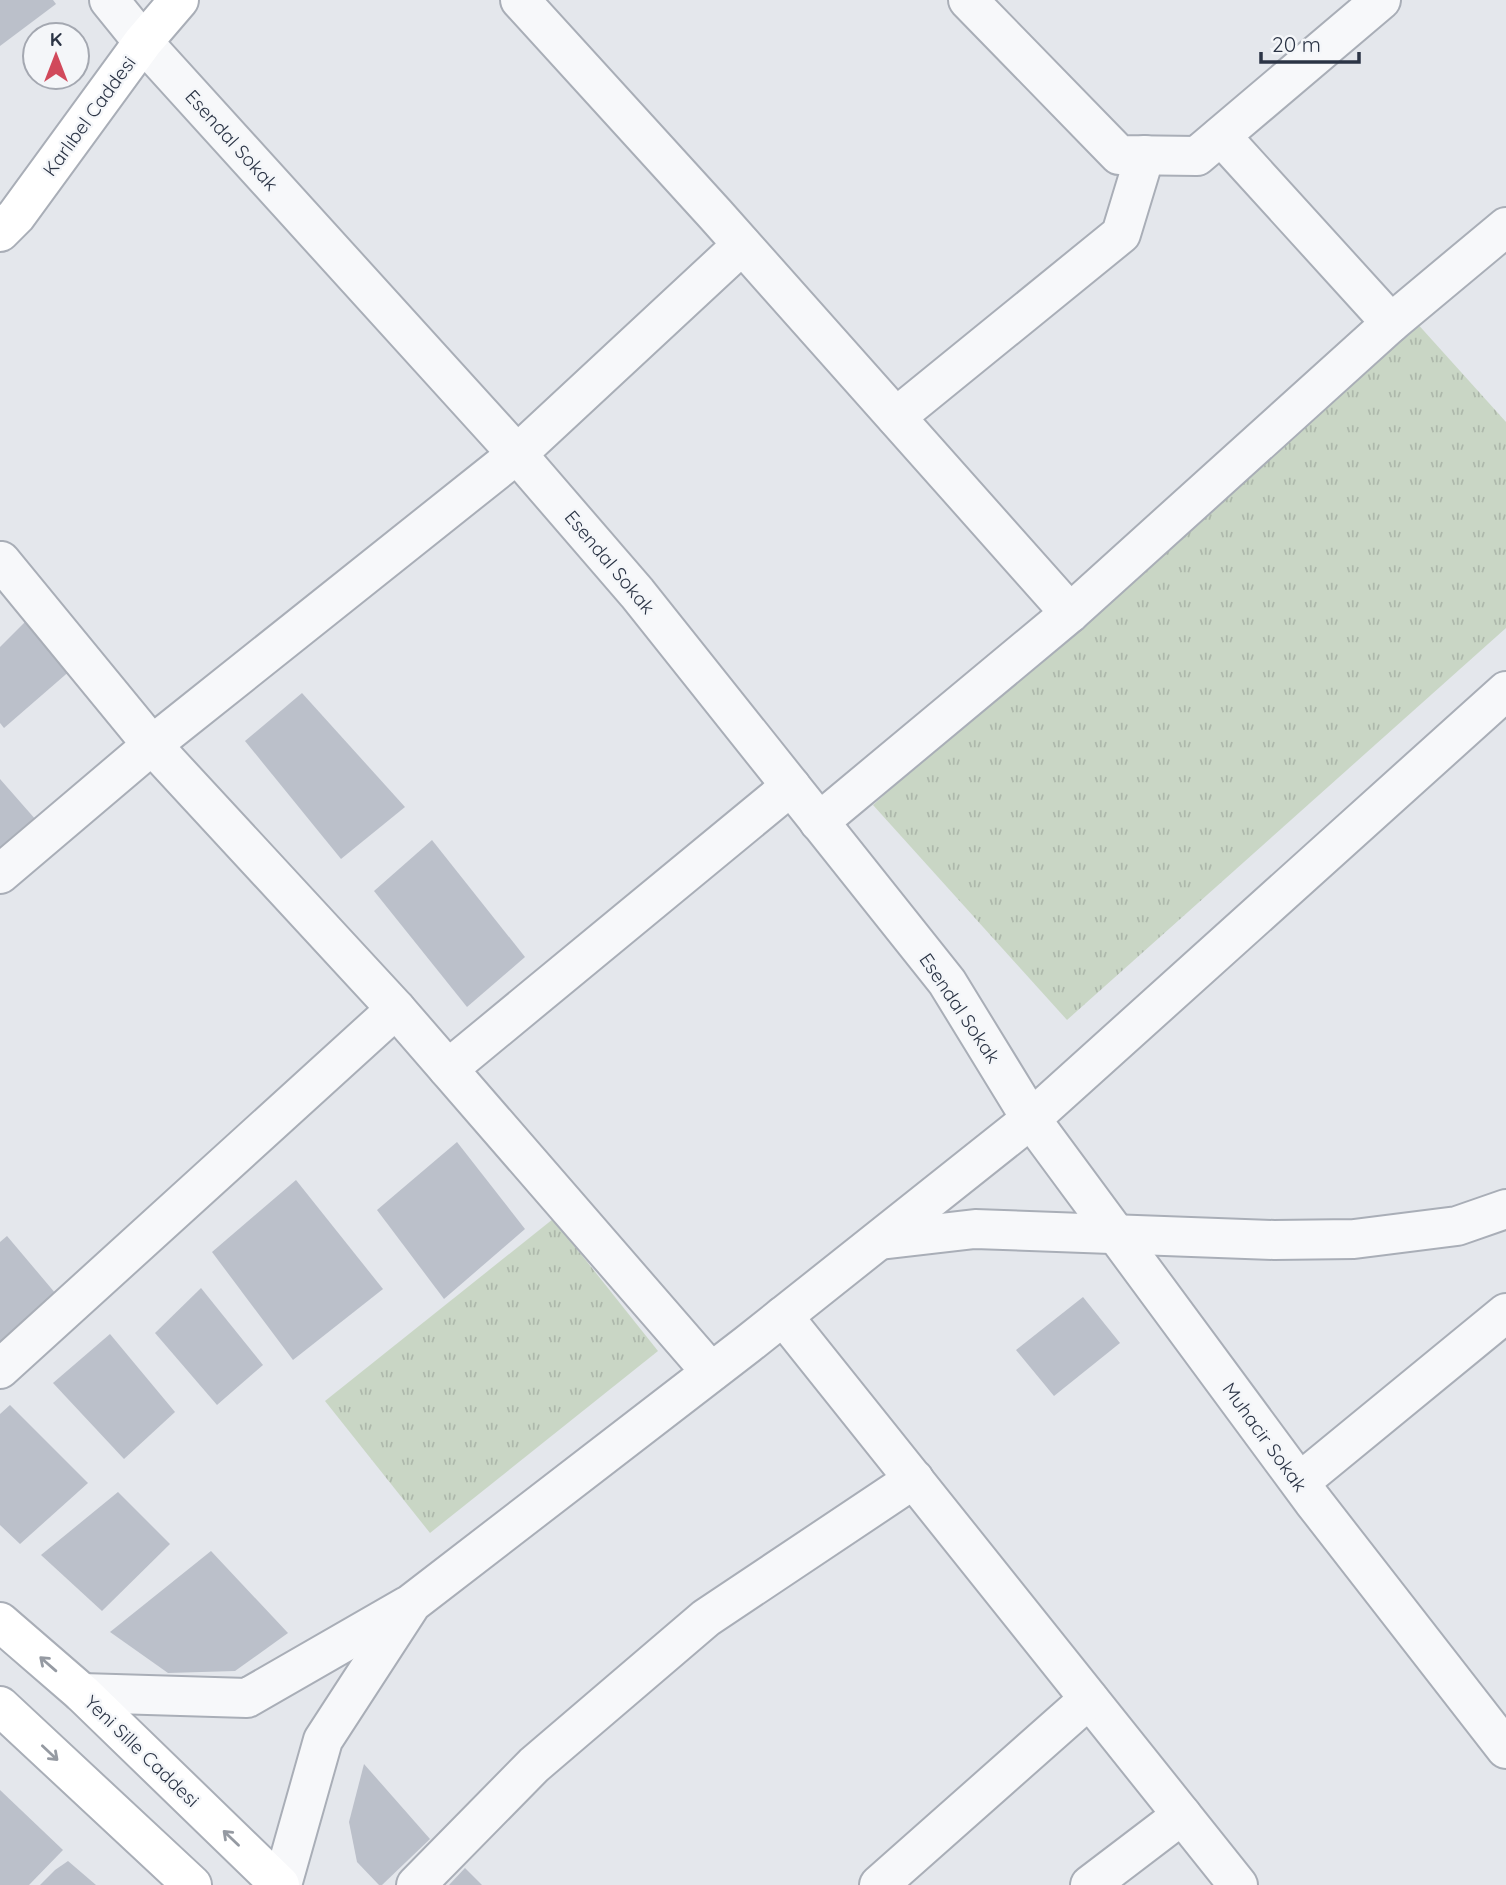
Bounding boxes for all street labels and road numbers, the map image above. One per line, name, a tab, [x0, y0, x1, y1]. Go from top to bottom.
street label: Karlıbel Caddesi	[37, 51, 141, 181]
street label: Esendal Sokak	[180, 84, 284, 196]
street label: Esendal Sokak	[560, 505, 660, 619]
street label: Esendal Sokak	[914, 948, 1006, 1068]
street label: Muhacir Sokak	[1217, 1378, 1313, 1496]
street label: Yeni Sille Caddesi	[79, 1690, 205, 1812]

